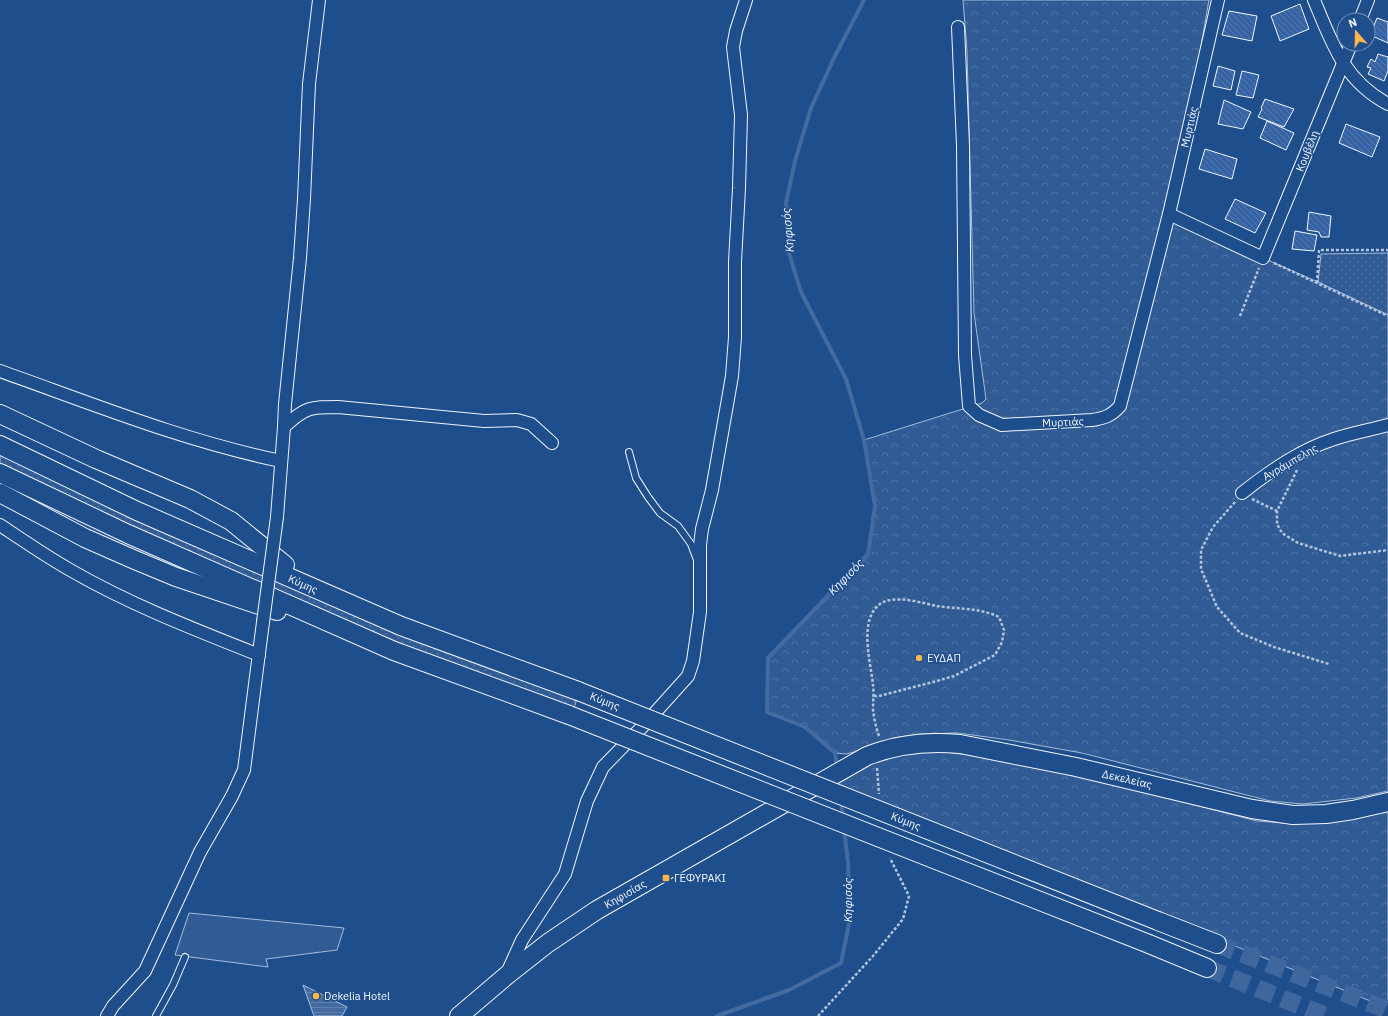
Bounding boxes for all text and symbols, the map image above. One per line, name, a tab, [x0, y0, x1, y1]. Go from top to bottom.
north arrow	[1336, 12, 1376, 52]
text: N	[1346, 15, 1359, 31]
street label: Μυρτιάς	[1177, 105, 1201, 149]
street label: Κουβέλη	[1292, 128, 1322, 174]
water label: Κηφισός	[778, 207, 797, 253]
street label: Μυρτιάς	[1042, 414, 1084, 430]
street label: Αγράμπελης	[1260, 441, 1320, 483]
water label: Κηφισός	[825, 555, 867, 598]
street label: Κύμης	[286, 571, 320, 597]
place label: ΕΥΔΑΠ	[927, 651, 961, 665]
marker: ΕΥΔΑΠ	[914, 653, 924, 663]
street label: Κύμης	[588, 689, 622, 713]
street label: Δεκελείας	[1101, 766, 1153, 792]
street label: Κύμης	[889, 809, 923, 833]
place label: ΓΕΦΥΡΑΚΙ	[674, 871, 726, 885]
marker: ΓΕΦΥΡΑΚΙ	[661, 873, 671, 883]
street label: Κηφισίας	[602, 876, 648, 912]
water label: Κηφισός	[840, 877, 855, 923]
place label: Dekelia Hotel	[324, 989, 390, 1003]
marker: Dekelia Hotel	[311, 991, 321, 1001]

